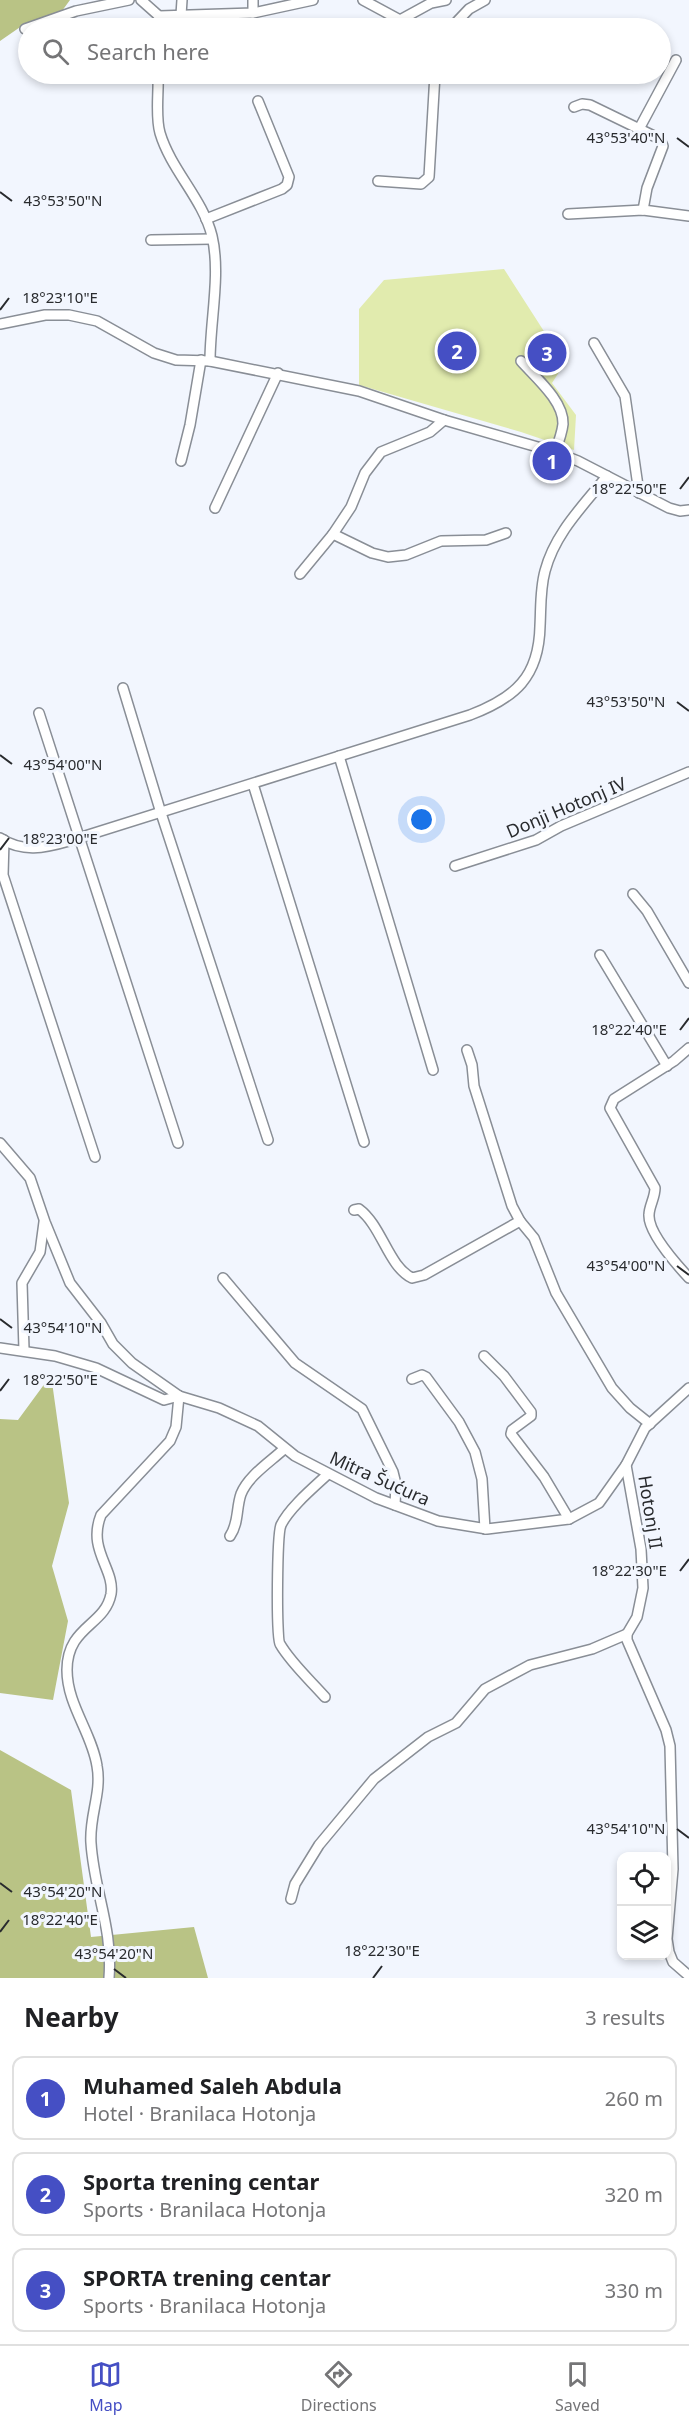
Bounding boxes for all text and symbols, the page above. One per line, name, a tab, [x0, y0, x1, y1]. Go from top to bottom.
search box	[18, 18, 671, 84]
icon: search	[39, 35, 72, 68]
text: Search here	[87, 36, 209, 66]
text: 43°53'40"N	[587, 127, 665, 147]
text: 43°53'50"N	[24, 190, 102, 210]
text: 18°23'10"E	[22, 287, 98, 307]
pin: 2	[438, 328, 476, 374]
pin: 3	[528, 330, 566, 376]
pin: 1	[532, 438, 572, 484]
text: 18°22'50"E	[591, 478, 667, 498]
text: 43°53'50"N	[587, 691, 665, 711]
text: 43°54'00"N	[24, 754, 102, 774]
street label: Donji Hotonj IV	[502, 771, 630, 843]
your location	[407, 805, 436, 834]
text: 18°23'00"E	[22, 828, 98, 848]
text: 18°22'40"E	[591, 1019, 667, 1039]
text: 43°54'00"N	[587, 1255, 665, 1275]
text: 43°54'10"N	[24, 1317, 102, 1337]
text: 18°22'50"E	[22, 1369, 98, 1389]
street label: Mitra Šućura	[326, 1445, 434, 1511]
street label: Hotonj II	[633, 1473, 669, 1551]
text: 18°22'30"E	[591, 1560, 667, 1580]
text: 43°54'10"N	[587, 1818, 665, 1838]
map controls	[617, 1852, 671, 1960]
button: locate	[617, 1852, 671, 1906]
text: 43°54'20"N	[24, 1881, 102, 1901]
button: layers	[617, 1906, 671, 1960]
text: 18°22'40"E	[22, 1909, 98, 1929]
text: 18°22'30"E	[344, 1940, 420, 1960]
text: 43°54'20"N	[75, 1943, 153, 1963]
text: Nearby	[24, 1999, 119, 2035]
text: 3 results	[585, 2004, 665, 2031]
text: Muhamed Saleh Abdula	[83, 2070, 342, 2100]
text: 1	[40, 2085, 51, 2112]
text: 260 m	[605, 2085, 663, 2112]
text: Hotel · Branilaca Hotonja	[83, 2100, 316, 2127]
text: Sporta trening centar	[83, 2166, 319, 2196]
text: 2	[40, 2181, 51, 2208]
text: 320 m	[605, 2181, 663, 2208]
text: Sports · Branilaca Hotonja	[83, 2196, 326, 2223]
text: SPORTA trening centar	[83, 2262, 331, 2292]
text: 3	[40, 2277, 51, 2304]
text: 330 m	[605, 2277, 663, 2304]
text: Sports · Branilaca Hotonja	[83, 2292, 326, 2319]
tab: Map	[89, 2358, 122, 2416]
tab: Directions	[301, 2358, 377, 2416]
tab: Saved	[555, 2358, 600, 2416]

